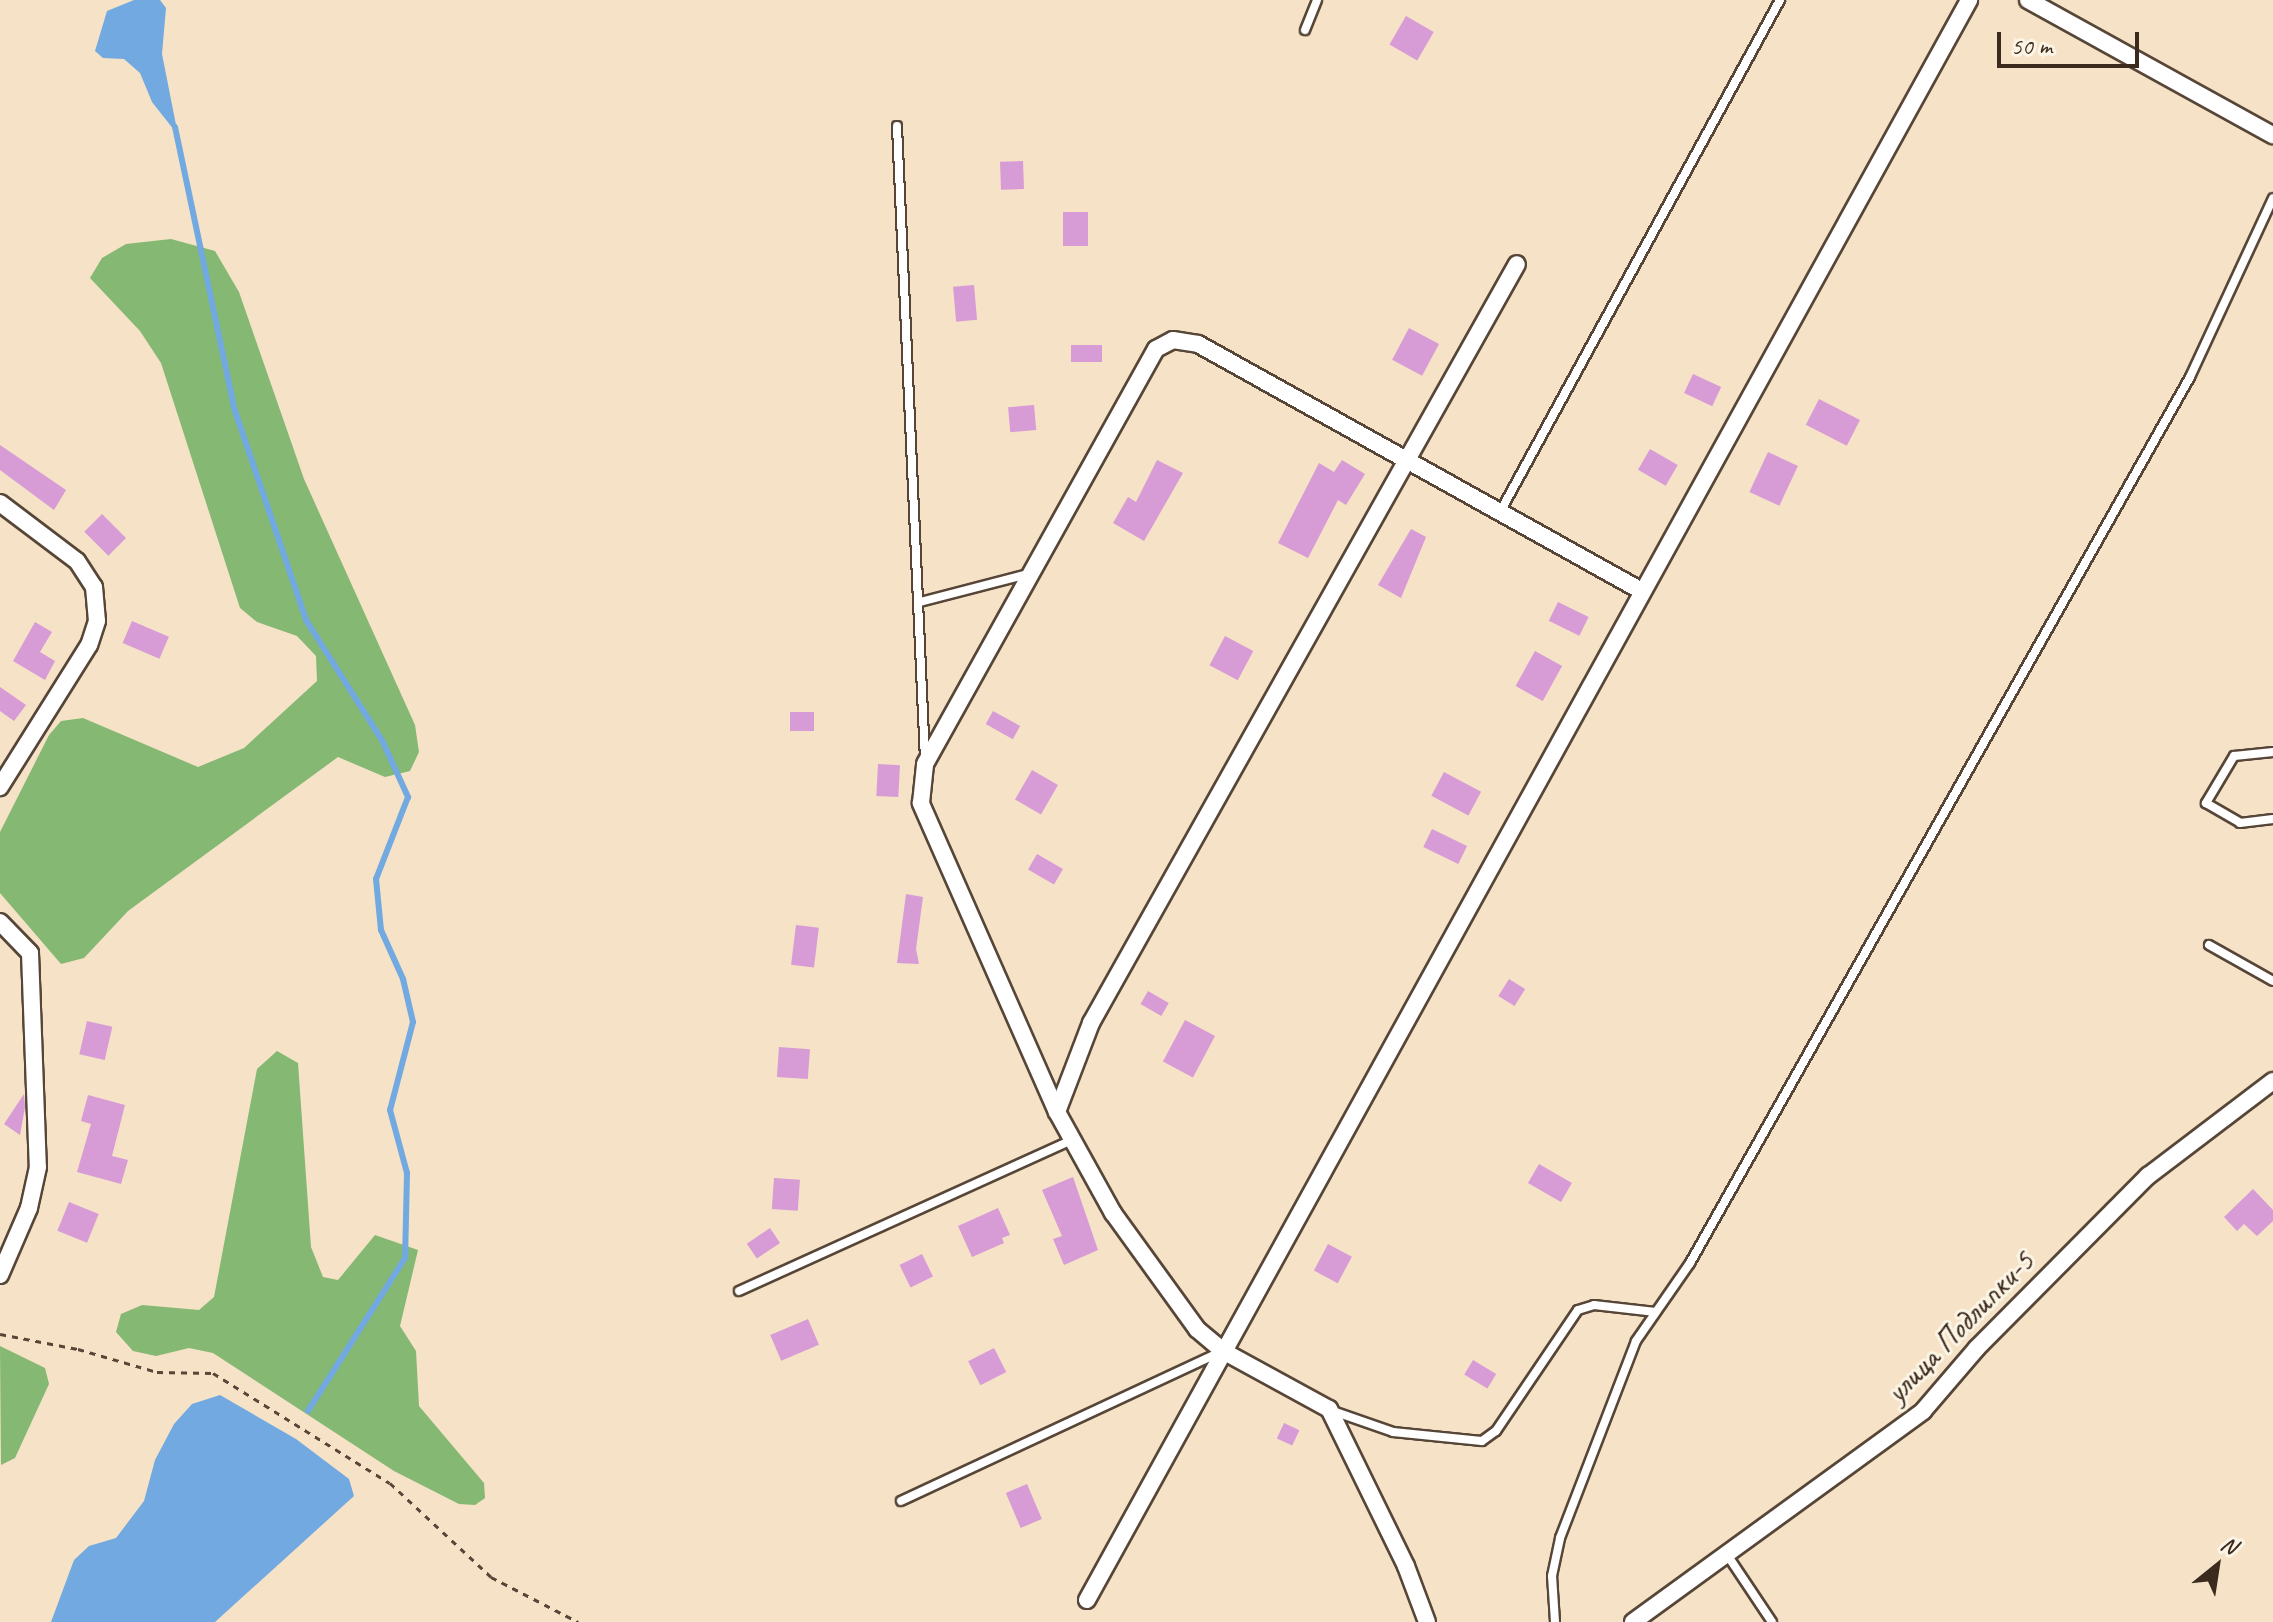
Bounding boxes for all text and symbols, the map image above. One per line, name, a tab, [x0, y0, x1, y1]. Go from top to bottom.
scale bar	[2001, 16, 2143, 66]
text: 50 m	[2011, 31, 2052, 61]
street label: улица Подлипки-5	[1879, 1244, 2041, 1410]
north arrow	[2177, 1526, 2257, 1606]
text: N	[2216, 1530, 2242, 1561]

